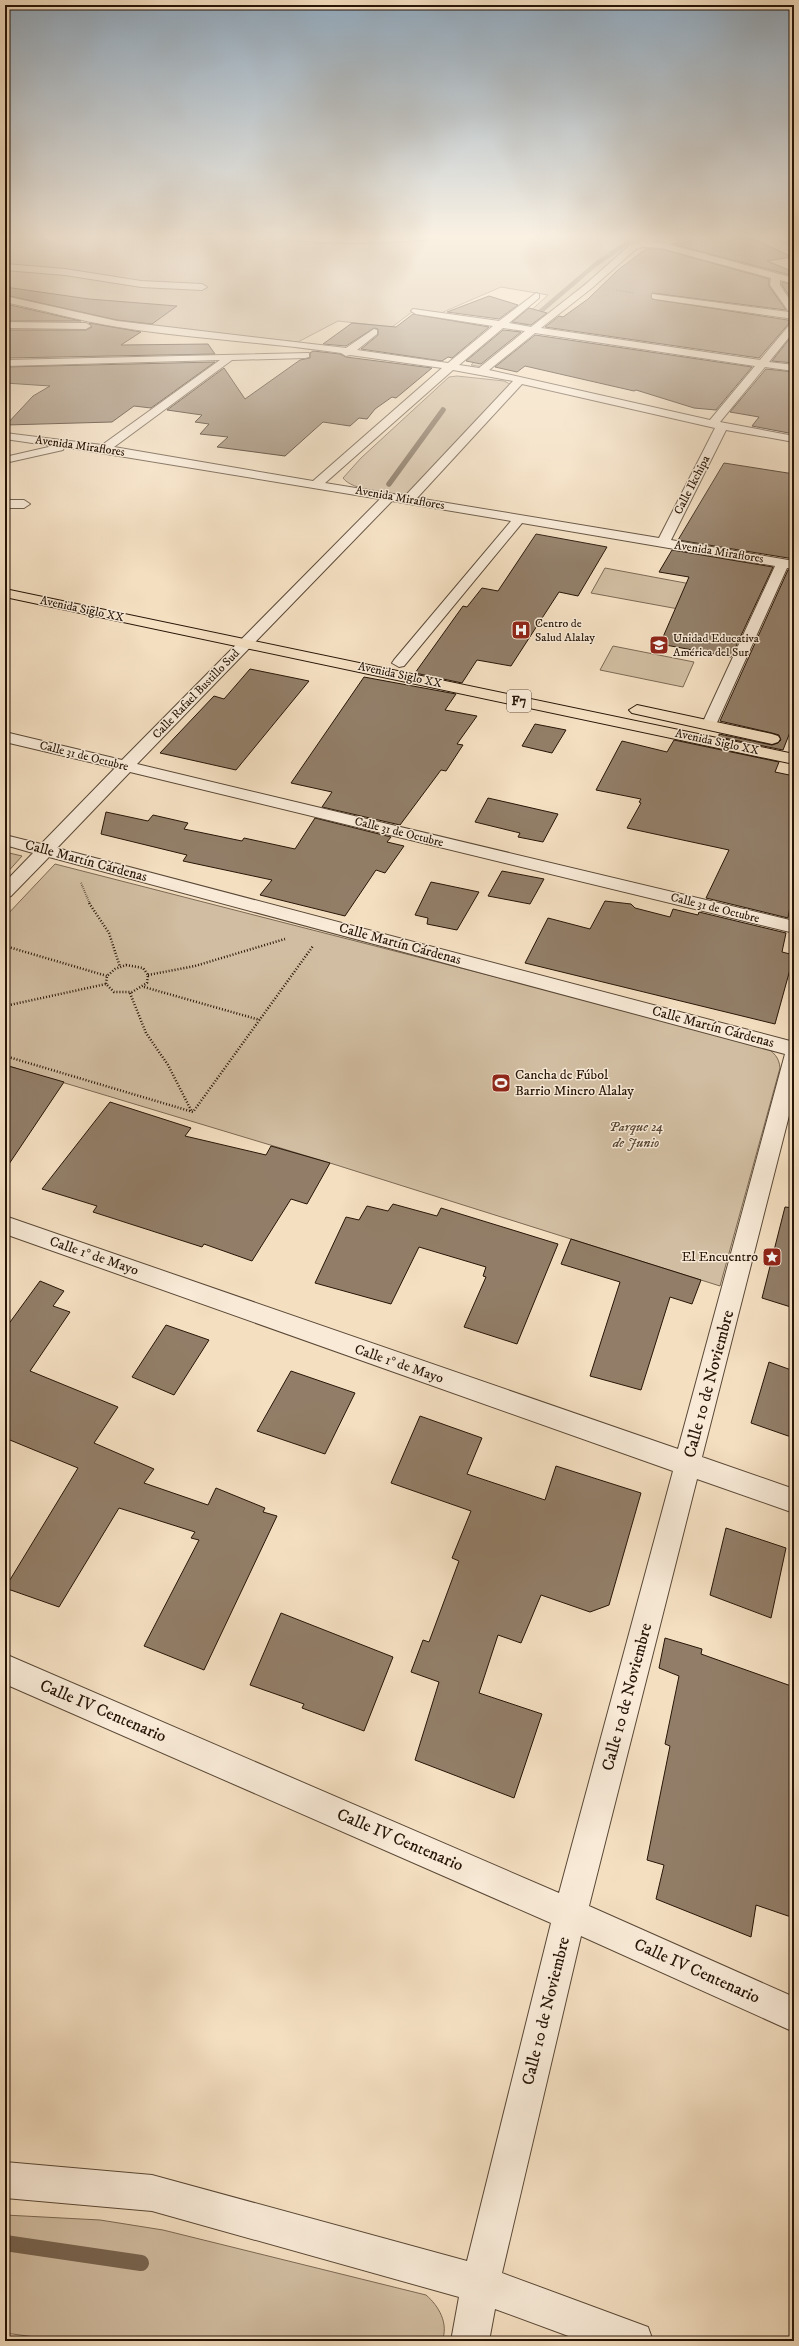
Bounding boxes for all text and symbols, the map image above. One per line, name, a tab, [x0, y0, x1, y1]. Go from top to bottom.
street label: Avenida Miraflores	[34, 432, 126, 460]
street label: Calle Ikchipa	[671, 452, 714, 517]
street label: Avenida Miraflores	[354, 483, 446, 513]
street label: Avenida Miraflores	[673, 538, 765, 566]
street label: Avenida Siglo XX	[39, 593, 126, 625]
place label: Centro de Salud Alalay	[535, 616, 595, 645]
hospital icon: Centro de Salud Alalay	[510, 619, 532, 641]
place label: Unidad Educativa América del Sur	[673, 631, 760, 660]
school or university icon: Unidad Educativa América del Sur	[648, 634, 670, 656]
street label: Calle Rafael Bustillo Sud	[149, 646, 243, 742]
street label: Avenida Siglo XX	[357, 659, 444, 691]
road number: F7	[507, 690, 531, 712]
street label: Avenida Siglo XX	[674, 726, 761, 758]
street label: Calle 31 de Octubre	[38, 738, 130, 774]
street label: Calle 31 de Octubre	[353, 814, 445, 850]
street label: Calle Martín Cárdenas	[23, 836, 149, 886]
street label: Calle 31 de Octubre	[669, 890, 761, 926]
street label: Calle Martín Cárdenas	[337, 919, 463, 969]
street label: Calle Martín Cárdenas	[650, 1002, 776, 1052]
place label: Cancha de Fúbol Barrio Minero Alalay	[515, 1066, 634, 1100]
sports icon: Cancha de Fúbol Barrio Minero Alalay	[490, 1072, 512, 1094]
park label: Parque 24 de Junio	[609, 1118, 663, 1152]
street label: Calle 1° de Mayo	[47, 1232, 141, 1280]
place icon: El Encuentro	[761, 1246, 783, 1268]
place label: El Encuentro	[681, 1248, 758, 1266]
street label: Calle 10 de Noviembre	[679, 1308, 739, 1460]
street label: Calle 1° de Mayo	[352, 1340, 446, 1388]
street label: Calle 10 de Noviembre	[597, 1621, 657, 1773]
street label: Calle IV Centenario	[36, 1674, 170, 1748]
street label: Calle IV Centenario	[333, 1803, 467, 1877]
street label: Calle IV Centenario	[631, 1933, 763, 2009]
street label: Calle 10 de Noviembre	[517, 1934, 575, 2088]

